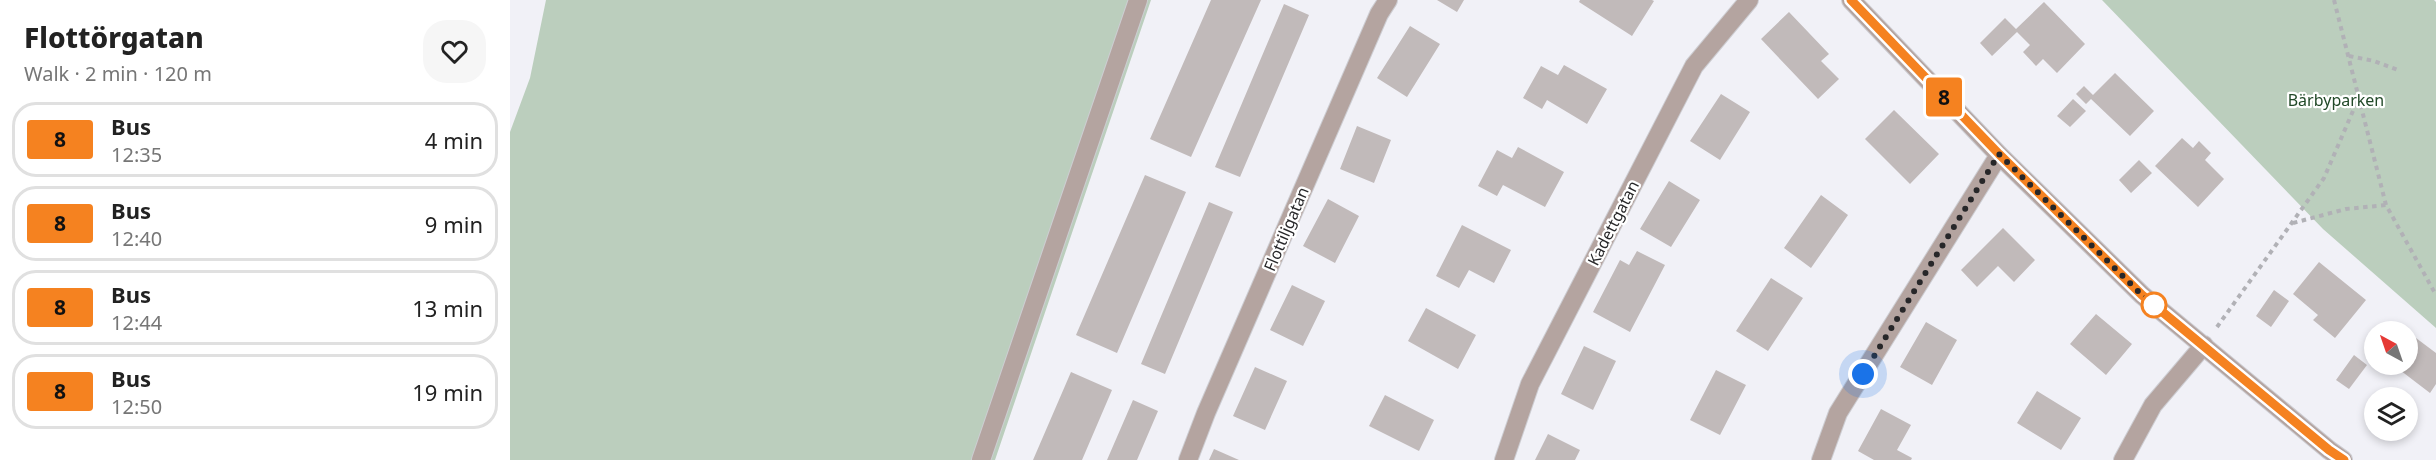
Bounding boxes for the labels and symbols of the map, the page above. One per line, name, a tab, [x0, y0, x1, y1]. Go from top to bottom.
line badge: 8	[1924, 78, 1964, 116]
park label: Bärbyparken	[2288, 89, 2384, 111]
street label: Kadettgatan	[1582, 177, 1644, 269]
street label: Flottiljgatan	[1258, 184, 1314, 274]
unlabelled marker	[2141, 292, 2167, 318]
north arrow	[2364, 321, 2418, 375]
your location	[1848, 359, 1878, 389]

